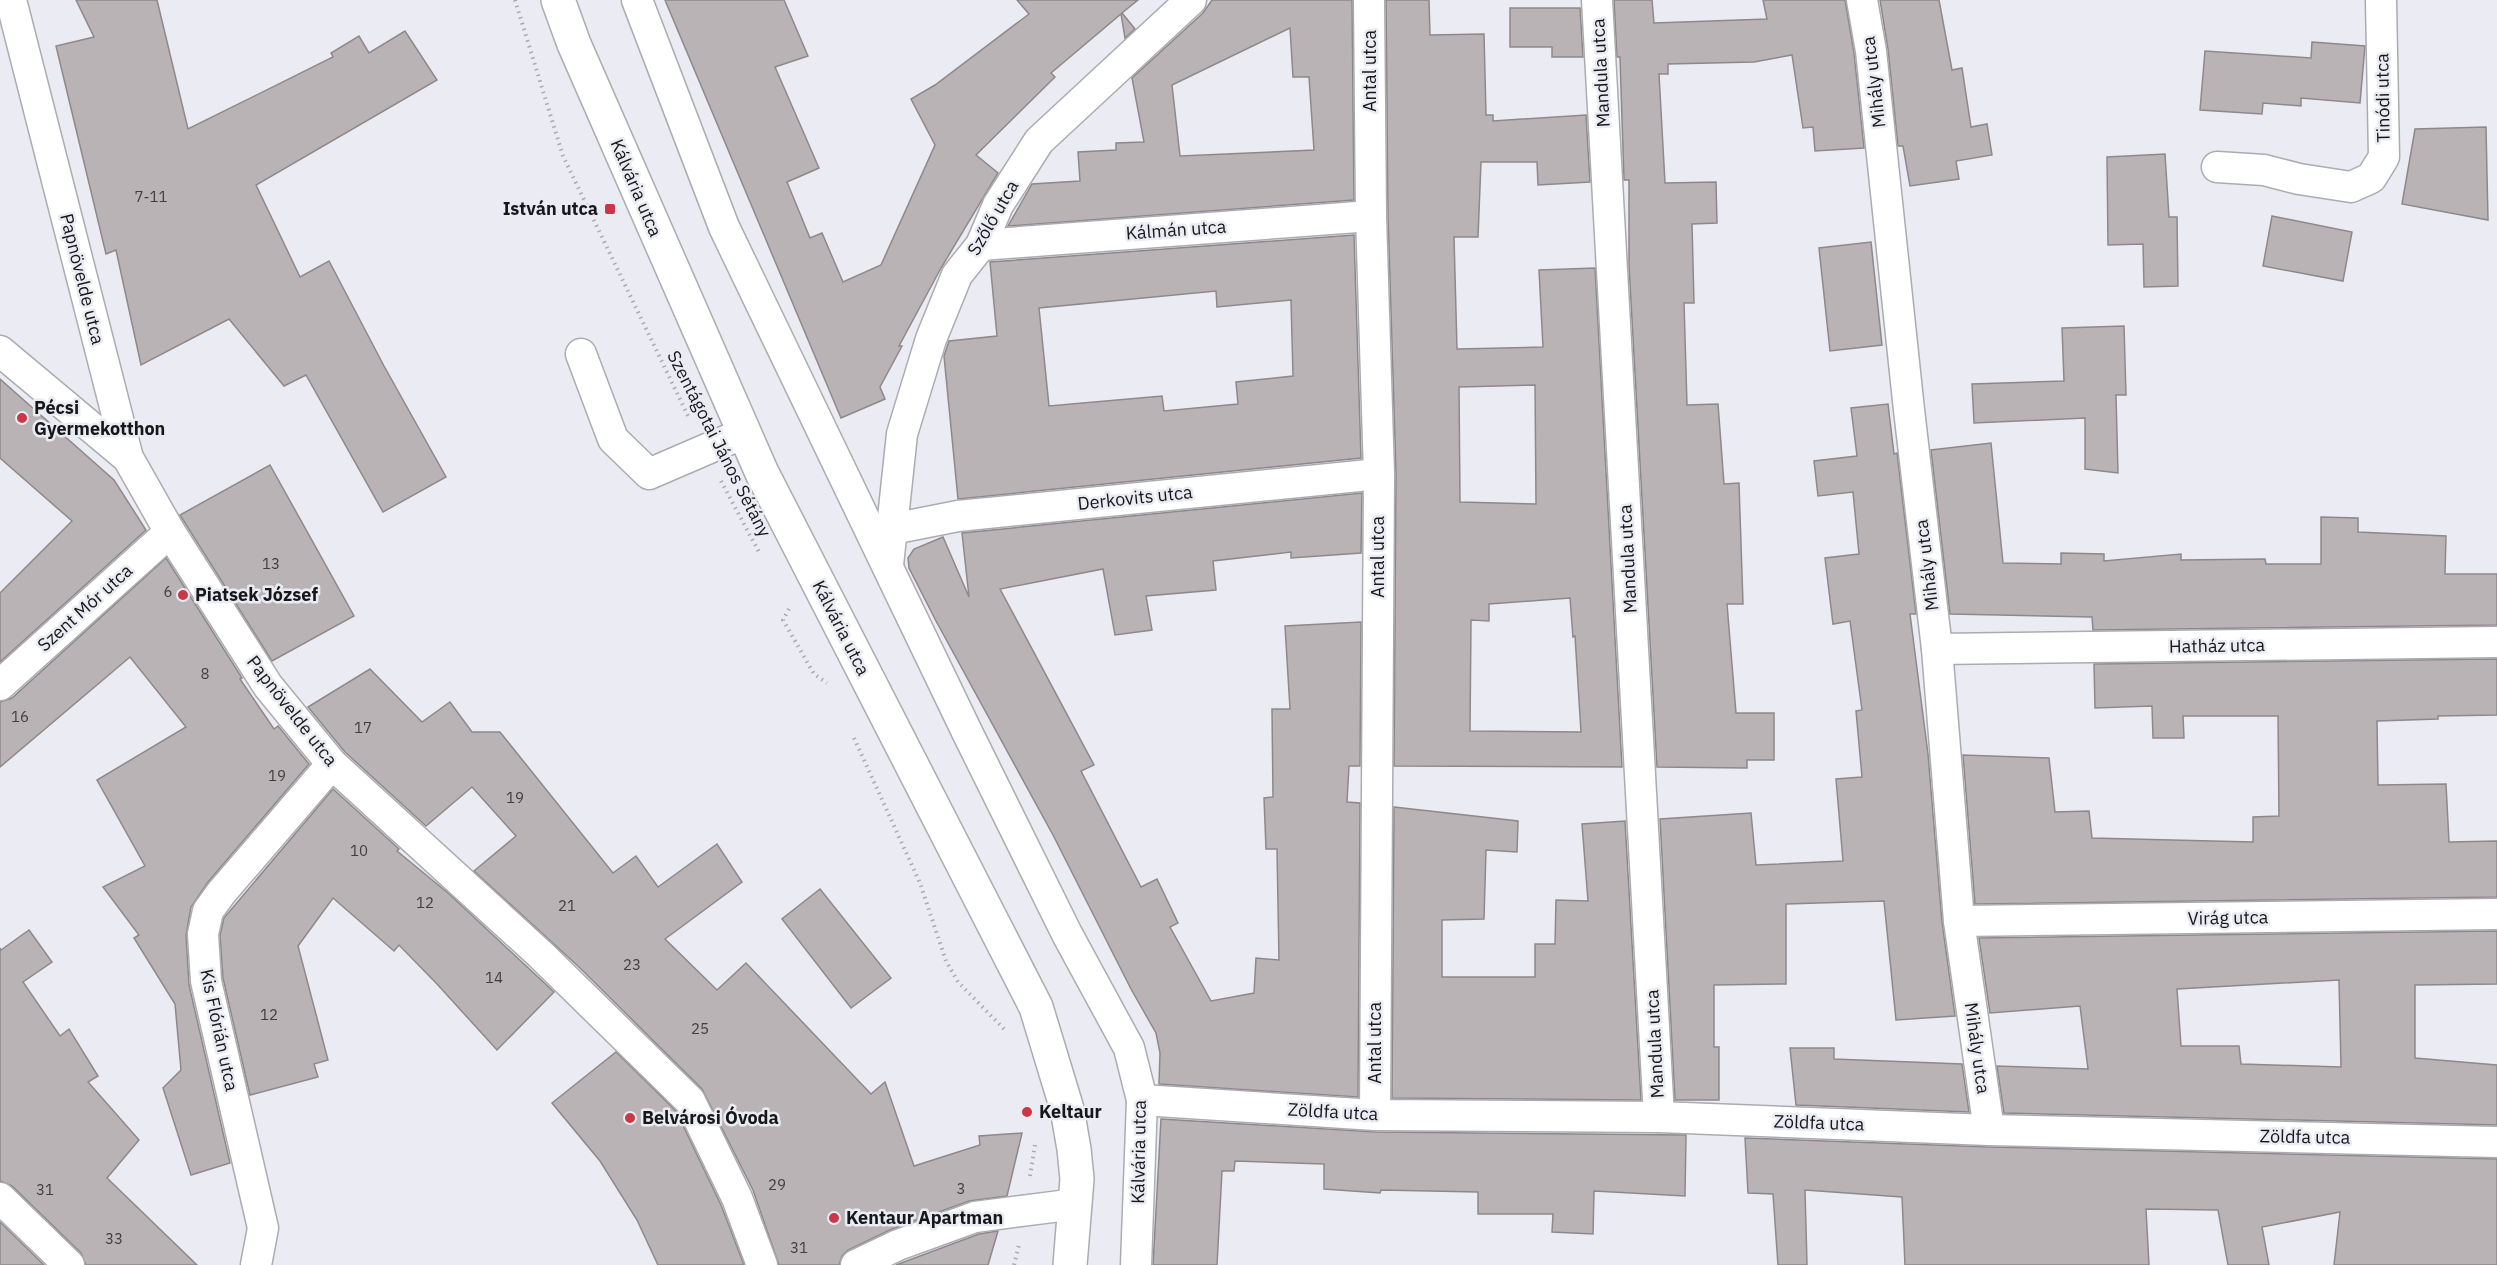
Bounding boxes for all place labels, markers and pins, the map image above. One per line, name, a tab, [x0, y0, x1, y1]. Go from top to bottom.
place label: István utca	[503, 197, 598, 220]
marker: István utca	[603, 202, 617, 216]
place label: Pécsi Gyermekotthon	[34, 396, 165, 440]
marker: Pécsi Gyermekotthon	[15, 411, 29, 425]
place label: Piatsek József	[195, 583, 318, 606]
marker: Piatsek József	[176, 588, 190, 602]
place label: Keltaur	[1039, 1100, 1102, 1123]
marker: Keltaur	[1020, 1105, 1034, 1119]
place label: Belvárosi Óvoda	[642, 1106, 779, 1129]
marker: Belvárosi Óvoda	[623, 1111, 637, 1125]
place label: Kentaur Apartman	[846, 1206, 1003, 1229]
marker: Kentaur Apartman	[827, 1211, 841, 1225]

